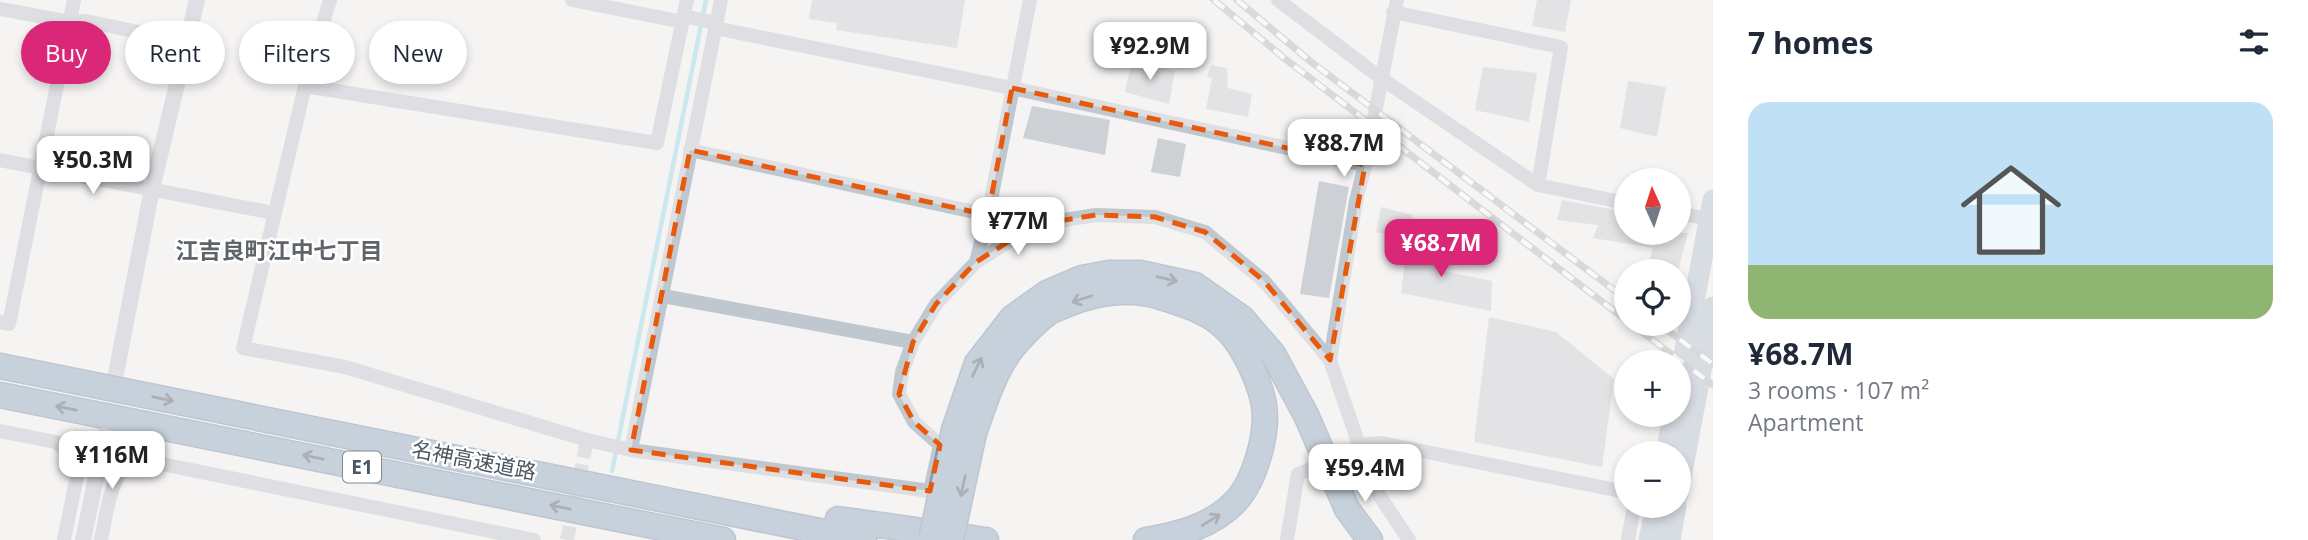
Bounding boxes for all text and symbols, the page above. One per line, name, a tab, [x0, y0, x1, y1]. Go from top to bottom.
chip: Buy	[21, 21, 111, 84]
chip: Rent	[125, 21, 225, 84]
chip: Filters	[239, 21, 355, 84]
chip: New	[369, 21, 467, 84]
pin: ¥92.9M	[1093, 22, 1207, 82]
text: 7 homes	[1748, 22, 1873, 63]
icon: filters	[2235, 23, 2273, 61]
text: ¥92.9M	[1110, 29, 1190, 61]
pin: ¥88.7M	[1287, 120, 1401, 179]
text: ¥88.7M	[1304, 126, 1384, 158]
pin: ¥50.3M	[36, 136, 150, 196]
text: ¥50.3M	[53, 143, 133, 175]
icon: home	[1948, 147, 2074, 273]
north arrow	[1614, 168, 1690, 245]
map controls	[1614, 168, 1691, 518]
pin: ¥77M	[977, 198, 1059, 257]
text: ¥77M	[987, 204, 1049, 236]
pin: ¥68.7M	[1384, 219, 1498, 279]
text: ¥68.7M	[1401, 226, 1481, 258]
district label: 江吉良町江中七丁目	[176, 234, 383, 266]
button: locate	[1614, 259, 1691, 336]
one-way arrow	[1155, 273, 1178, 286]
one-way arrow	[1071, 294, 1093, 307]
text: ¥68.7M	[1748, 333, 1853, 374]
button: +	[1614, 350, 1691, 427]
one-way arrow	[971, 357, 985, 377]
text: 3 rooms · 107 m²	[1748, 374, 1929, 406]
one-way arrow	[151, 392, 174, 406]
one-way arrow	[55, 400, 78, 414]
text: Apartment	[1748, 406, 1864, 438]
pin: ¥116M	[63, 432, 161, 491]
street label: 名神高速道路	[409, 434, 539, 486]
text: ¥116M	[75, 438, 149, 470]
button: −	[1614, 441, 1691, 518]
pin: ¥59.4M	[1308, 444, 1422, 504]
one-way arrow	[302, 450, 325, 464]
text: ¥59.4M	[1325, 451, 1405, 483]
road number: E1	[343, 452, 381, 482]
one-way arrow	[955, 474, 969, 497]
one-way arrow	[550, 500, 572, 513]
one-way arrow	[1200, 512, 1220, 526]

